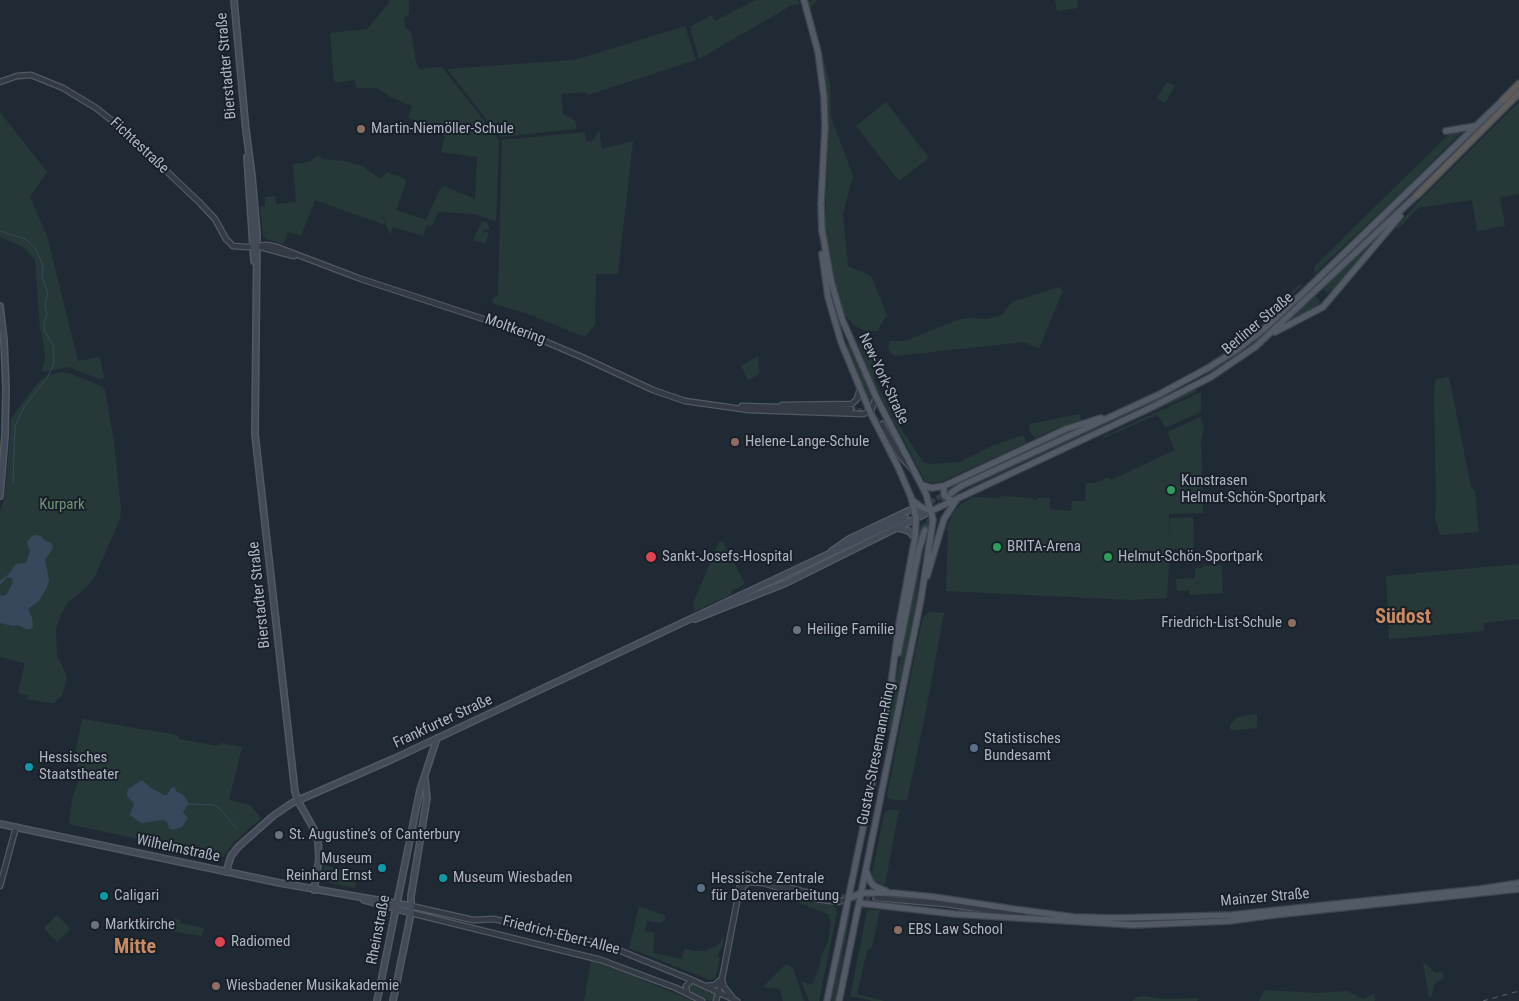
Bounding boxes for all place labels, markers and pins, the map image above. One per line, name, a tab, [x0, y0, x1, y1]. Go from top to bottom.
place label: Martin-Niemöller-Schule	[371, 120, 514, 138]
marker: Martin-Niemöller-Schule	[355, 123, 367, 135]
place label: Helene-Lange-Schule	[745, 433, 869, 451]
marker: Helene-Lange-Schule	[729, 436, 741, 448]
place label: Kunstrasen Helmut-Schön-Sportpark	[1181, 472, 1326, 507]
marker: Kunstrasen Helmut-Schön-Sportpark	[1165, 484, 1177, 496]
place label: BRITA-Arena	[1007, 538, 1081, 556]
marker: BRITA-Arena	[991, 541, 1003, 553]
place label: Sankt-Josefs-Hospital	[662, 548, 793, 566]
place label: Helmut-Schön-Sportpark	[1118, 548, 1263, 566]
marker: Sankt-Josefs-Hospital	[644, 550, 658, 564]
marker: Helmut-Schön-Sportpark	[1102, 551, 1114, 563]
place label: Friedrich-List-Schule	[1161, 614, 1282, 632]
marker: Friedrich-List-Schule	[1286, 617, 1298, 629]
place label: Heilige Familie	[807, 621, 894, 639]
marker: Heilige Familie	[791, 624, 803, 636]
place label: Statistisches Bundesamt	[984, 730, 1061, 765]
marker: Statistisches Bundesamt	[968, 742, 980, 754]
place label: Hessisches Staatstheater	[39, 749, 119, 784]
marker: Hessisches Staatstheater	[23, 761, 35, 773]
place label: St. Augustine’s of Canterbury	[289, 826, 460, 844]
marker: St. Augustine’s of Canterbury	[273, 829, 285, 841]
place label: Museum Reinhard Ernst	[286, 850, 372, 885]
marker: Museum Reinhard Ernst	[376, 862, 388, 874]
place label: Museum Wiesbaden	[453, 869, 573, 887]
place label: Hessische Zentrale für Datenverarbeitung	[711, 870, 839, 905]
marker: Museum Wiesbaden	[437, 872, 449, 884]
marker: Hessische Zentrale für Datenverarbeitung	[695, 882, 707, 894]
place label: Caligari	[114, 887, 159, 905]
marker: Caligari	[98, 890, 110, 902]
place label: Marktkirche	[105, 916, 175, 934]
marker: Marktkirche	[89, 919, 101, 931]
place label: EBS Law School	[908, 921, 1003, 939]
marker: EBS Law School	[892, 924, 904, 936]
place label: Radiomed	[231, 933, 290, 951]
marker: Radiomed	[213, 935, 227, 949]
place label: Wiesbadener Musikakademie	[226, 977, 399, 995]
marker: Wiesbadener Musikakademie	[210, 980, 222, 992]

